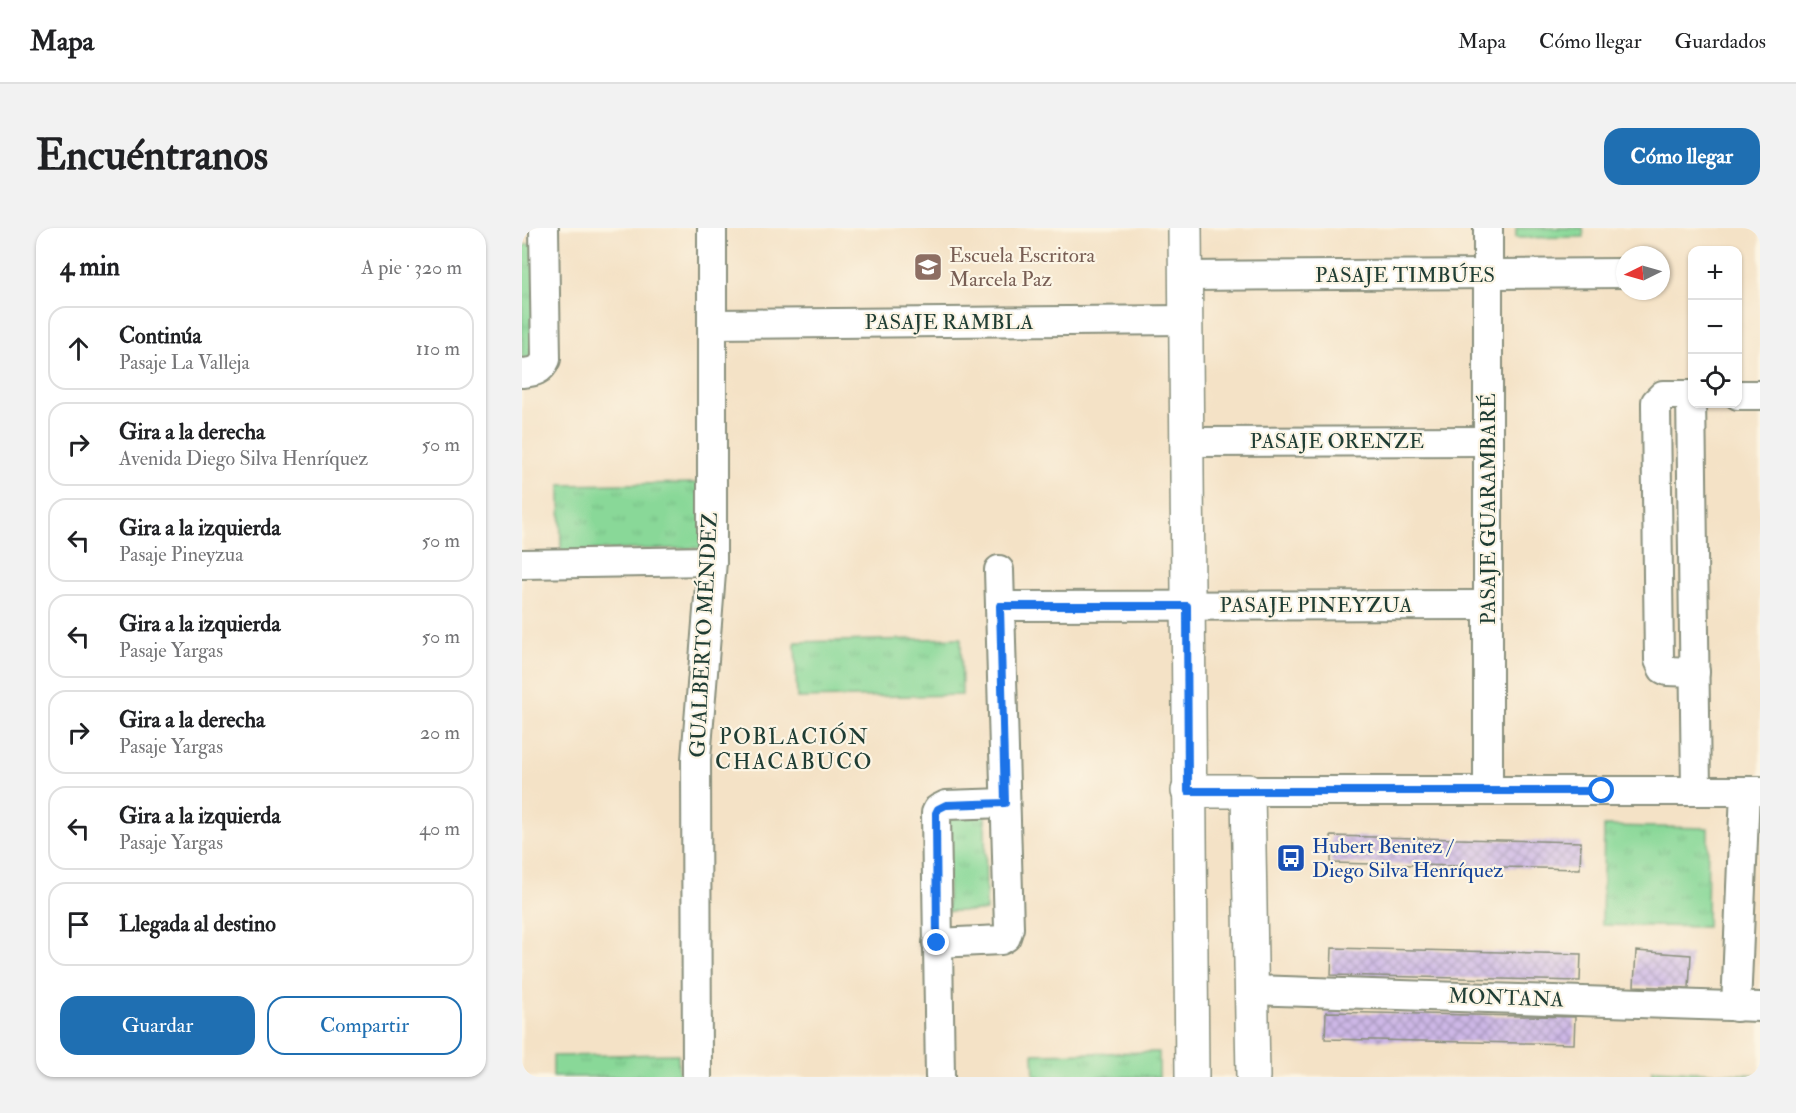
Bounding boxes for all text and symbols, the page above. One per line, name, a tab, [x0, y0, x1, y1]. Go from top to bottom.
text: Mapa	[30, 24, 94, 59]
text: Mapa	[1458, 28, 1506, 55]
text: Cómo llegar	[1539, 28, 1642, 55]
text: Guardados	[1675, 28, 1766, 55]
button: Cómo llegar	[1604, 128, 1760, 185]
text: Encuéntranos	[36, 130, 268, 182]
place label: Escuela Escritora Marcela Paz	[949, 242, 1096, 293]
north arrow	[1616, 246, 1670, 300]
map controls	[1688, 246, 1742, 408]
button: +	[1688, 246, 1742, 300]
text: 4 min	[60, 251, 120, 283]
school or university icon: Escuela Escritora Marcela Paz	[912, 251, 944, 283]
text: A pie · 320 m	[361, 255, 462, 280]
street label: PASAJE TIMBÚES	[1315, 262, 1495, 289]
button: −	[1688, 300, 1742, 354]
street label: PASAJE RAMBLA	[864, 309, 1034, 336]
text: Continúa	[119, 322, 202, 350]
icon: ahead	[62, 332, 95, 365]
text: 110 m	[416, 336, 460, 361]
text: Pasaje La Valleja	[119, 350, 250, 375]
button: locate	[1688, 354, 1742, 408]
street label: PASAJE GUARAMBARÉ	[1475, 393, 1502, 625]
text: Gira a la derecha	[119, 418, 265, 446]
icon: right	[62, 428, 95, 461]
street label: PASAJE ORENZE	[1250, 428, 1424, 455]
text: 50 m	[421, 432, 460, 457]
text: Avenida Diego Silva Henríquez	[119, 446, 368, 471]
street label: GUALBERTO MÉNDEZ	[684, 511, 724, 758]
text: Gira a la izquierda	[119, 514, 280, 542]
icon: left	[62, 524, 95, 557]
text: 50 m	[421, 528, 460, 553]
text: Pasaje Pineyzua	[119, 542, 243, 567]
street label: PASAJE PINEYZUA	[1219, 592, 1413, 619]
text: Gira a la izquierda	[119, 610, 280, 638]
icon: left	[62, 620, 95, 653]
text: 50 m	[421, 624, 460, 649]
text: Pasaje Yargas	[119, 638, 223, 663]
text: Gira a la derecha	[119, 706, 265, 734]
icon: right	[62, 716, 95, 749]
text: 20 m	[420, 720, 460, 745]
district label: POBLACIÓN CHACABUCO	[715, 722, 873, 776]
text: Pasaje Yargas	[119, 734, 223, 759]
route start	[1588, 777, 1614, 803]
text: Gira a la izquierda	[119, 802, 280, 830]
icon: left	[62, 812, 95, 845]
text: 40 m	[419, 816, 460, 841]
text: Pasaje Yargas	[119, 830, 223, 855]
place label: Hubert Benitez / Diego Silva Henríquez	[1312, 833, 1503, 884]
bus stop icon: Hubert Benitez / Diego Silva Henríquez	[1275, 842, 1307, 874]
icon: arrive	[62, 908, 95, 941]
text: Llegada al destino	[119, 910, 276, 938]
route end	[923, 929, 949, 955]
street label: MONTANA	[1448, 982, 1564, 1014]
button: Guardar	[60, 996, 255, 1055]
button: Compartir	[267, 996, 462, 1055]

